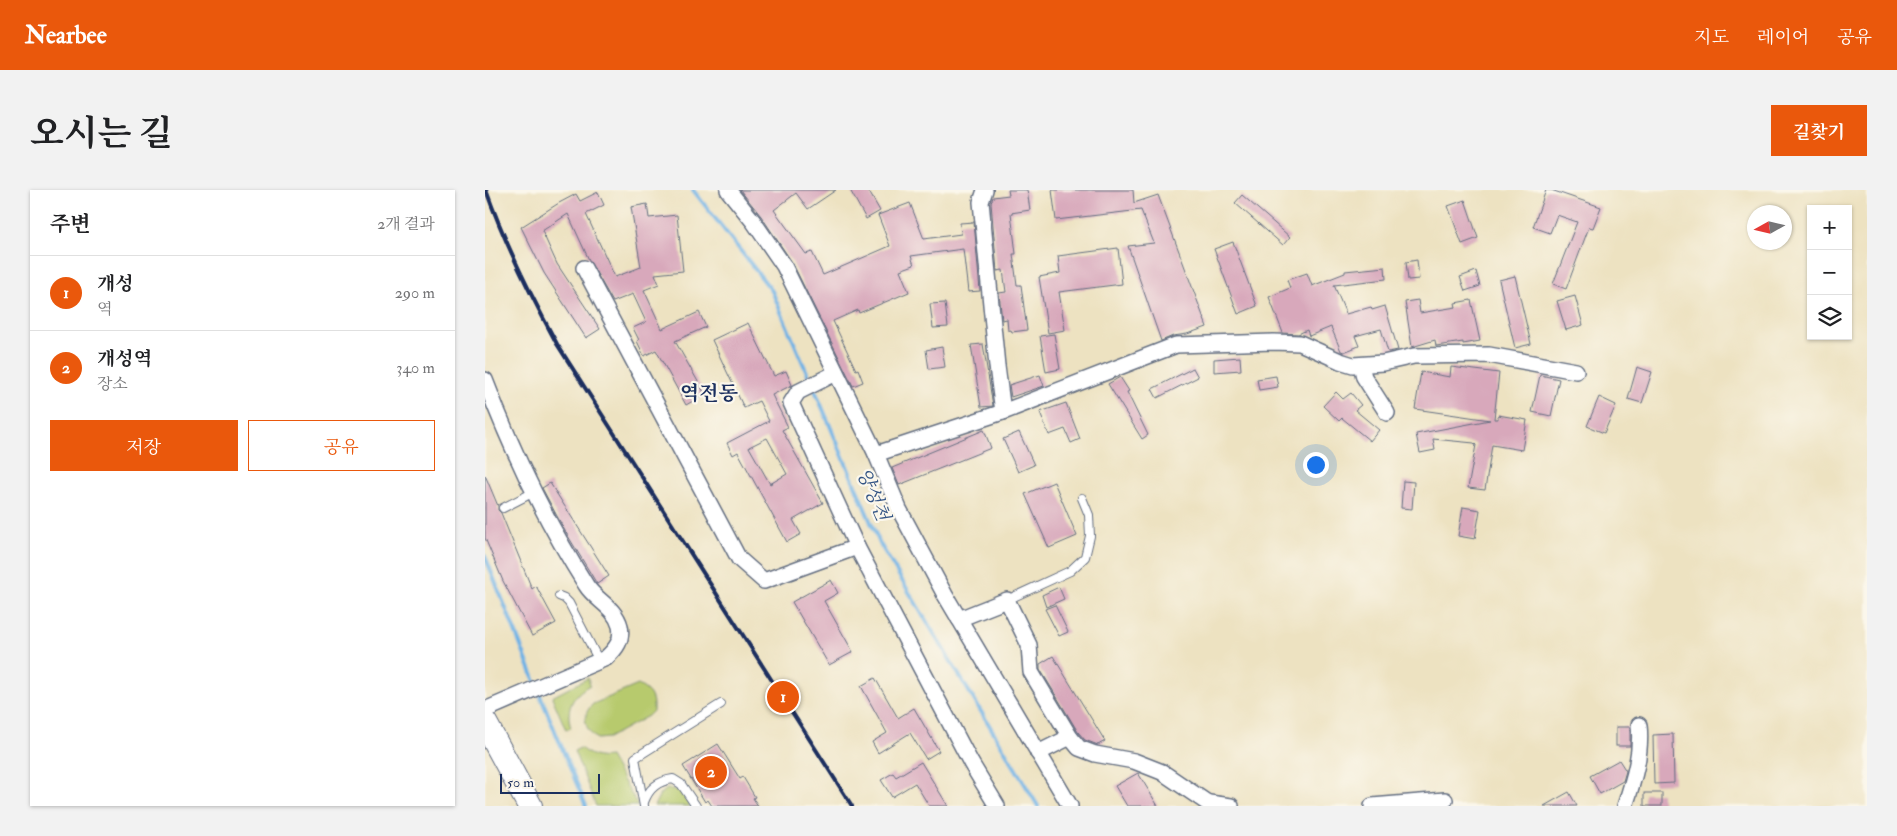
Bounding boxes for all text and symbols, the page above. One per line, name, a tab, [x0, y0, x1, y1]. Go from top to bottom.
text: Nearbee	[25, 20, 107, 51]
text: 지도	[1694, 26, 1729, 49]
text: 레이어	[1757, 26, 1809, 49]
text: 공유	[1837, 26, 1872, 49]
button: 길찾기	[1771, 105, 1867, 156]
text: 오시는 길	[30, 112, 173, 156]
north arrow	[1747, 205, 1792, 250]
map controls	[1807, 205, 1852, 340]
button: +	[1807, 205, 1852, 250]
text: 주변	[50, 211, 91, 238]
text: 2개 결과	[377, 214, 435, 234]
button: −	[1807, 250, 1852, 295]
text: 개성	[97, 272, 134, 296]
text: 1	[63, 283, 69, 303]
text: 290 m	[395, 283, 435, 303]
button: layers	[1807, 295, 1852, 340]
text: 역	[97, 299, 112, 319]
text: 개성역	[97, 347, 152, 371]
text: 2	[62, 358, 70, 378]
text: 340 m	[396, 358, 435, 378]
text: 장소	[97, 374, 128, 394]
district label: 역전동	[680, 381, 739, 406]
button: 저장	[50, 420, 238, 471]
button: 공유	[248, 420, 435, 471]
your location	[1303, 452, 1329, 478]
water label: 양성천	[851, 464, 896, 526]
pin: 1	[767, 678, 799, 716]
pin: 2	[695, 753, 727, 791]
scale bar	[500, 771, 600, 794]
text: 50 m	[507, 774, 534, 791]

